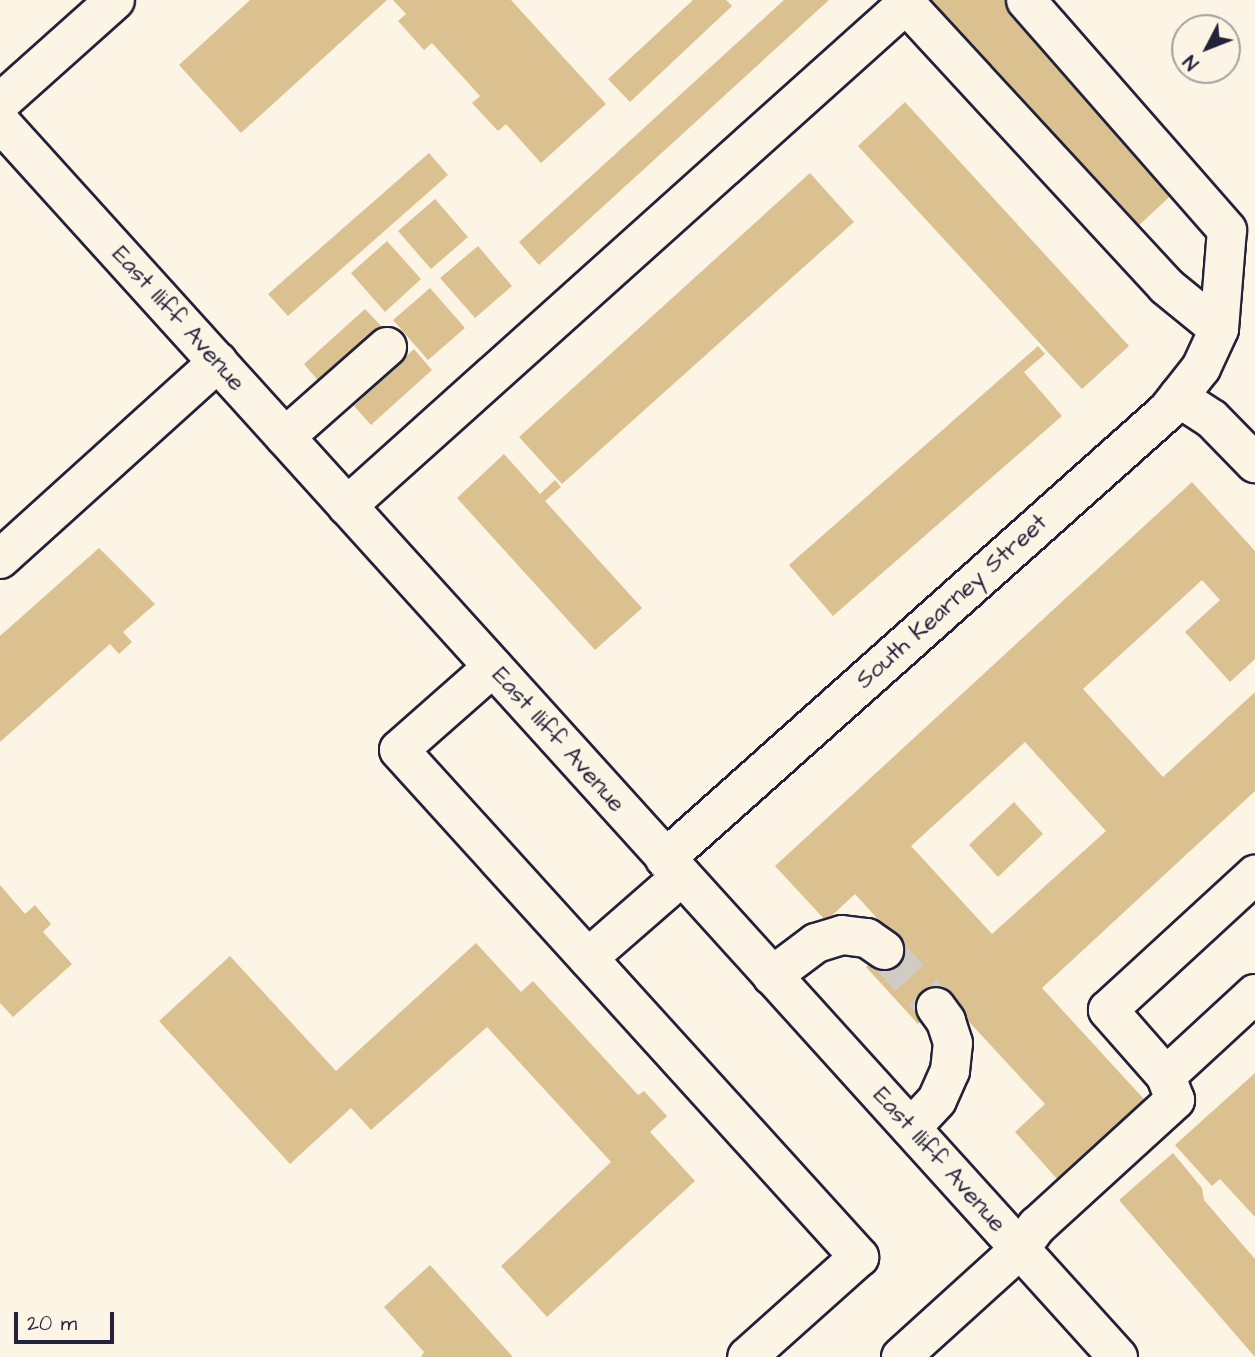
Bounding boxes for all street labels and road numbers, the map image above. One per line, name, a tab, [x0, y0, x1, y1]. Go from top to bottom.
street label: East Iliff Avenue	[105, 241, 251, 397]
street label: South Kearney Street	[851, 509, 1053, 695]
street label: East Iliff Avenue	[485, 662, 631, 818]
street label: East Iliff Avenue	[866, 1082, 1012, 1238]

